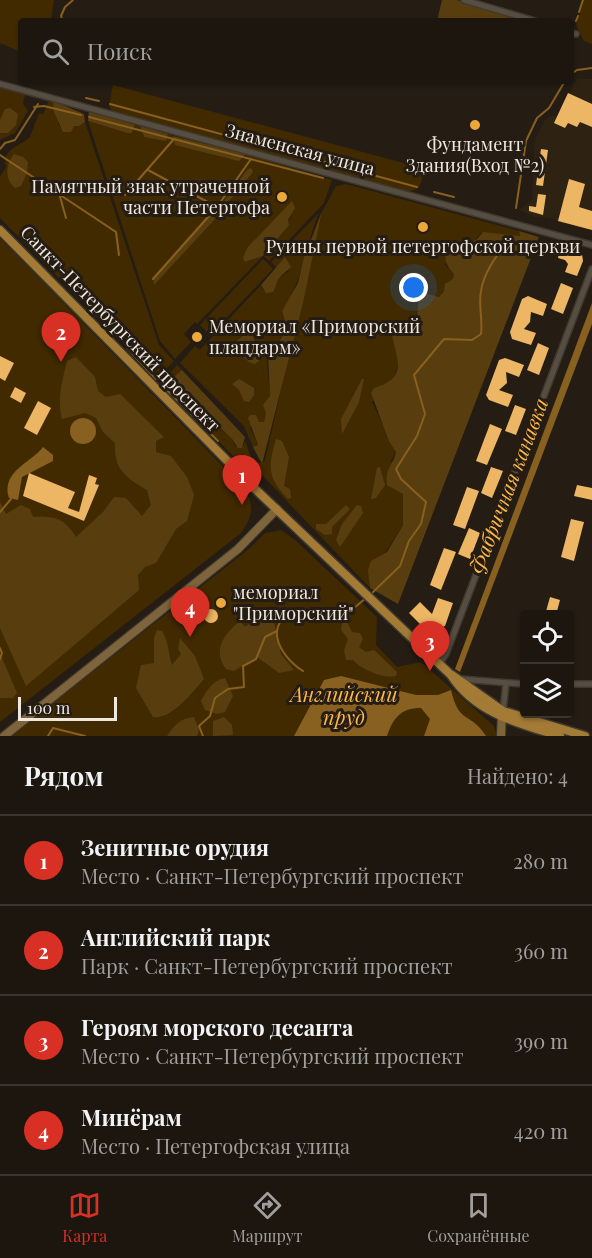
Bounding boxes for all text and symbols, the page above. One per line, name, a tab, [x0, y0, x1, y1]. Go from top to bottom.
search box	[18, 18, 574, 84]
icon: search	[39, 35, 72, 68]
text: Поиск	[87, 36, 152, 66]
street label: Знаменская улица	[223, 118, 378, 180]
marker: Фундамент Здания(Вход №2)	[468, 118, 482, 132]
place label: Фундамент Здания(Вход №2)	[406, 132, 544, 177]
place label: Памятный знак утраченной части Петергофа	[31, 174, 270, 219]
marker: Памятный знак утраченной части Петергофа	[275, 190, 289, 204]
street label: Санкт-Петербургский проспект	[16, 220, 226, 436]
marker: Руины первой петергофской церкви	[416, 220, 430, 234]
place label: Руины первой петергофской церкви	[266, 234, 580, 258]
your location	[399, 273, 428, 302]
pin: 2	[42, 312, 80, 362]
place label: Мемориал «Приморский плацдарм»	[209, 314, 420, 359]
marker: Мемориал «Приморский плацдарм»	[190, 330, 204, 344]
water label: Фабричная канавка	[462, 394, 554, 577]
pin: 1	[222, 456, 262, 505]
place label: мемориал "Приморский"	[233, 580, 354, 625]
pin: 4	[170, 588, 210, 637]
marker: мемориал "Приморский"	[214, 596, 228, 610]
map controls	[520, 610, 574, 718]
button: locate	[520, 610, 574, 664]
pin: 3	[410, 622, 450, 671]
button: layers	[520, 664, 574, 718]
water label: Английский пруд	[289, 680, 398, 730]
scale bar	[18, 694, 117, 722]
text: 100 m	[27, 697, 70, 718]
text: Рядом	[24, 758, 103, 793]
text: Найдено: 4	[467, 762, 568, 789]
text: Зенитные орудия	[81, 832, 269, 862]
text: 1	[40, 847, 47, 874]
text: 280 m	[513, 847, 568, 874]
text: Место · Санкт-Петербургский проспект	[81, 862, 464, 889]
text: Английский парк	[81, 922, 270, 952]
text: 2	[38, 937, 49, 964]
text: 360 m	[514, 937, 568, 964]
text: Парк · Санкт-Петербургский проспект	[81, 952, 453, 979]
text: Героям морского десанта	[81, 1012, 353, 1042]
text: 3	[39, 1027, 48, 1054]
text: 390 m	[514, 1027, 568, 1054]
text: Место · Санкт-Петербургский проспект	[81, 1042, 464, 1069]
text: Минёрам	[81, 1102, 182, 1132]
text: 4	[38, 1117, 49, 1144]
text: 420 m	[514, 1117, 568, 1144]
text: Место · Петергофская улица	[81, 1132, 350, 1159]
tab: Карта	[62, 1189, 107, 1246]
tab: Маршрут	[232, 1189, 303, 1246]
tab: Сохранённые	[427, 1189, 530, 1246]

